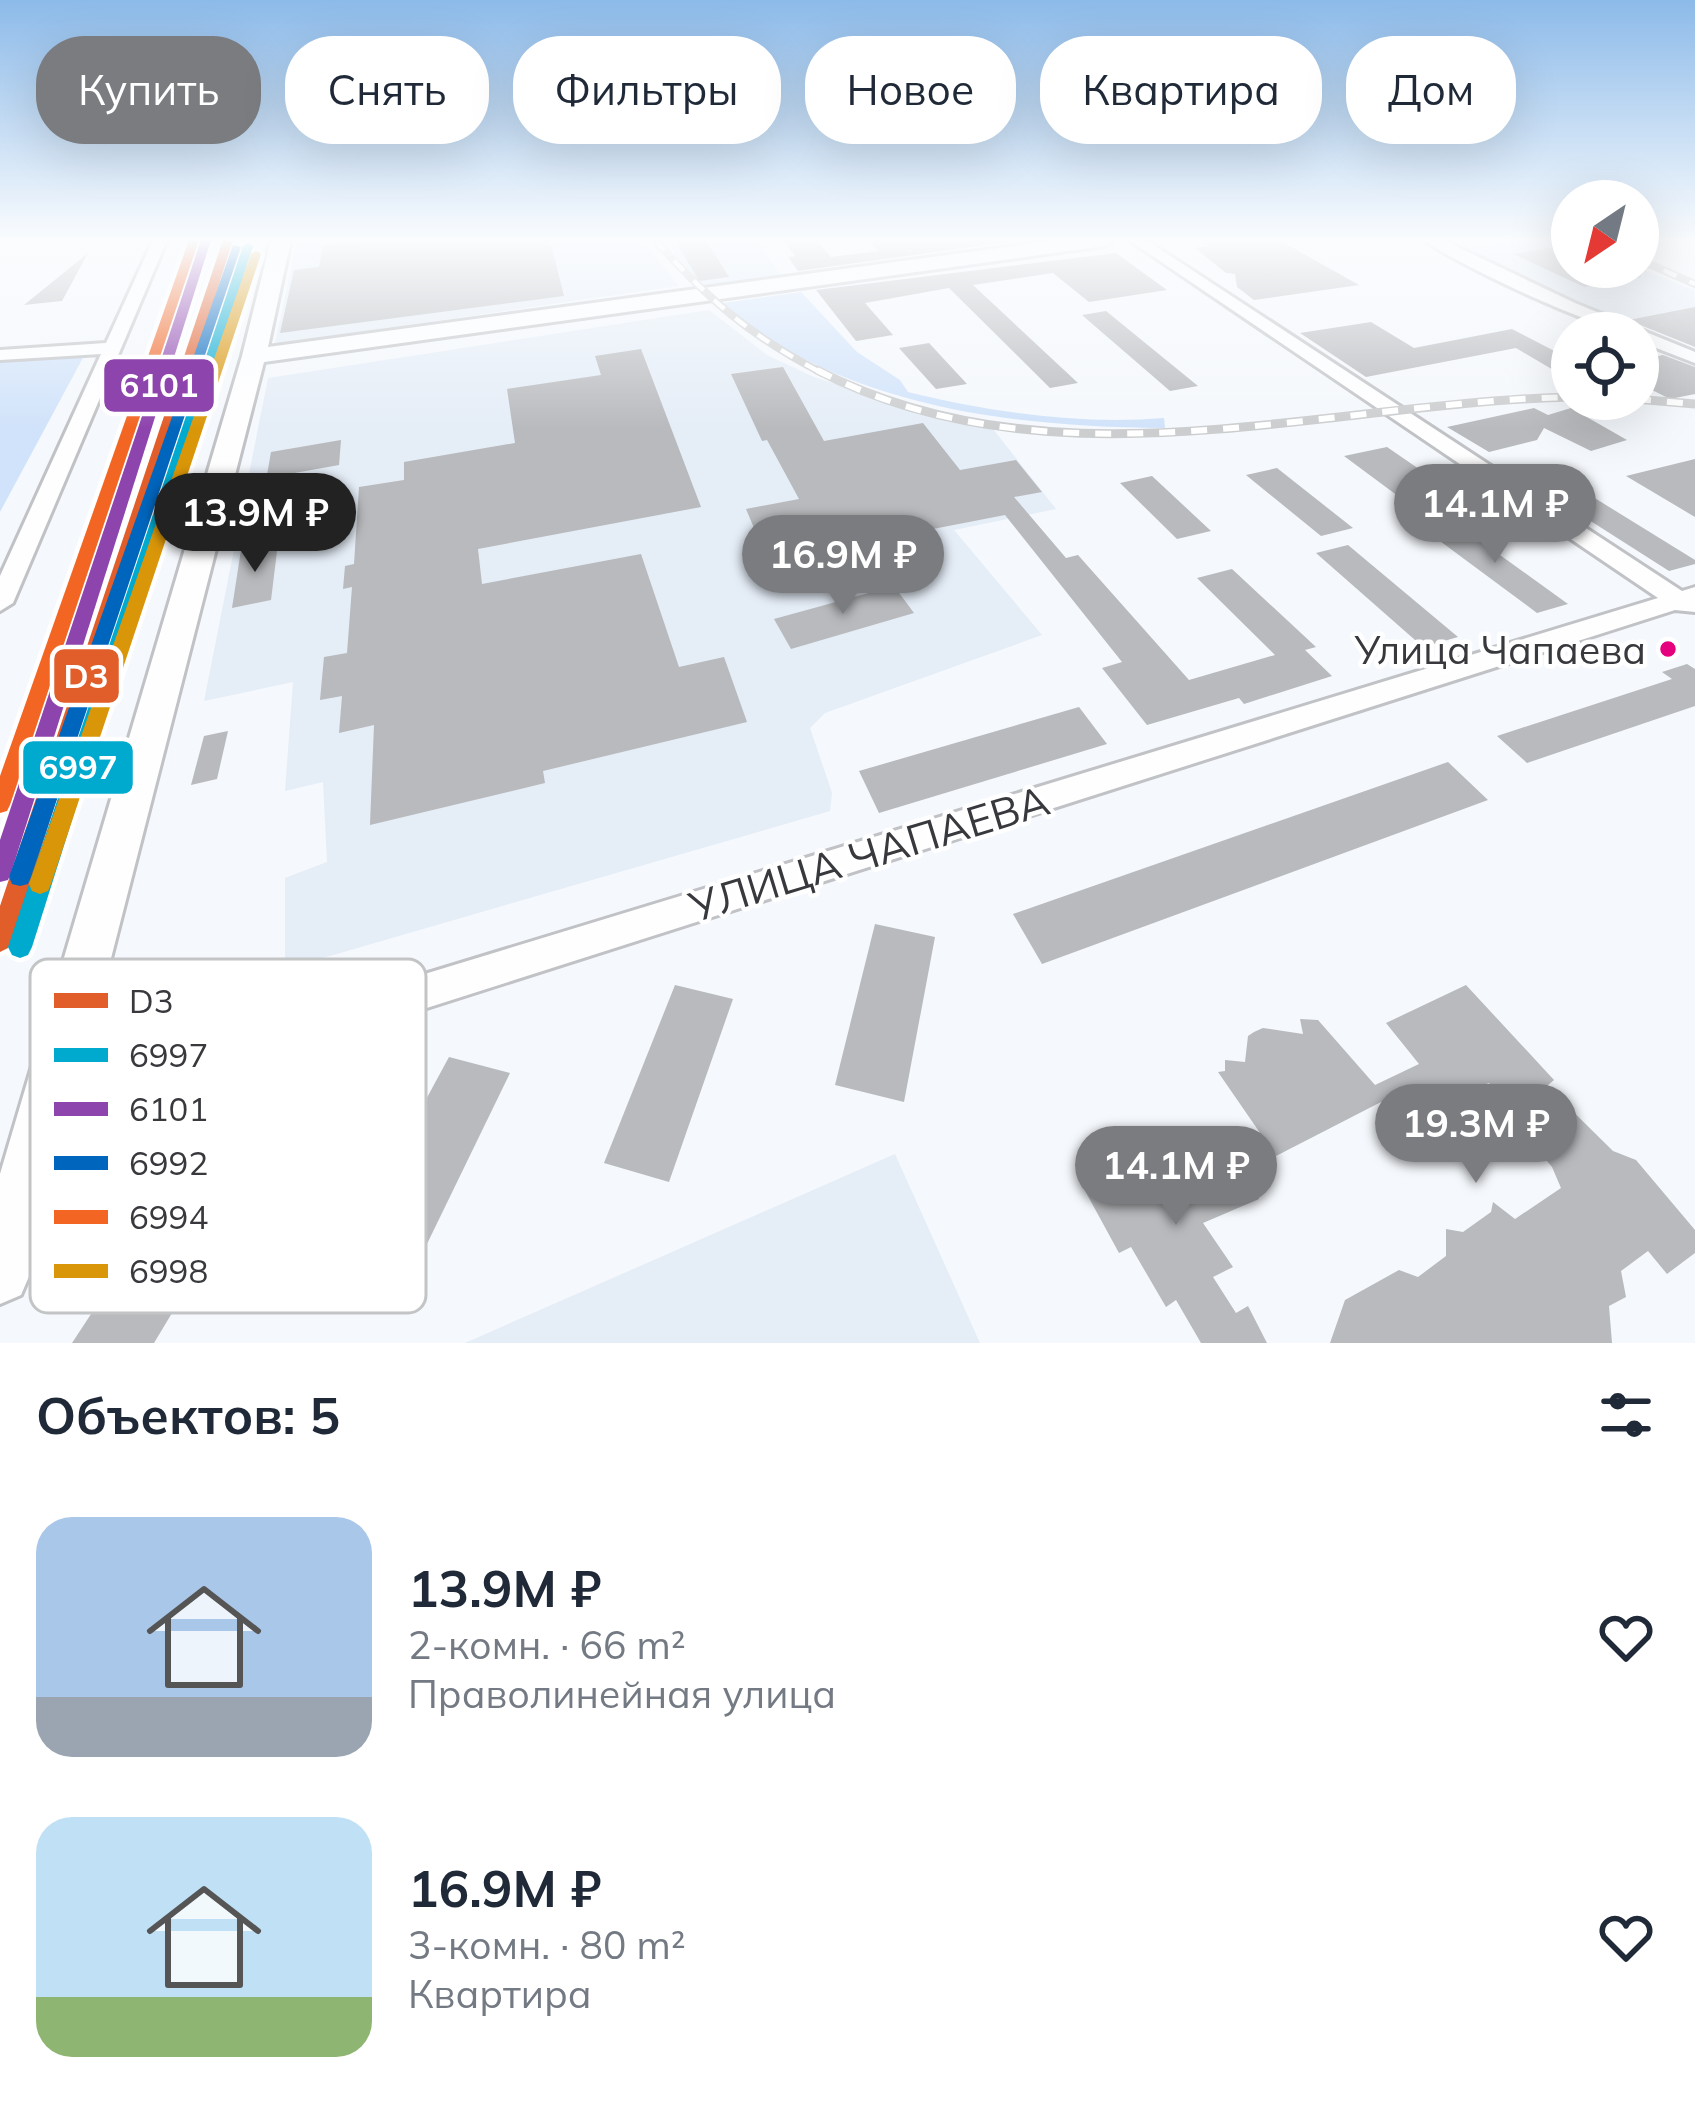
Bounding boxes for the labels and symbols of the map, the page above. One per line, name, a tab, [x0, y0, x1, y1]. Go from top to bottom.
north arrow	[1551, 180, 1659, 288]
line badge: 6101	[102, 357, 216, 414]
text: 6101	[119, 364, 199, 405]
pin: 14.1M ₽	[1384, 464, 1606, 566]
pin: 13.9M ₽	[144, 473, 366, 575]
pin: 16.9M ₽	[732, 515, 954, 617]
place label: Улица Чапаева	[1353, 625, 1646, 674]
marker: Улица Чапаева	[1657, 638, 1679, 660]
line badge: D3	[52, 647, 121, 705]
text: D3	[64, 655, 108, 696]
line badge: 6997	[21, 739, 135, 796]
text: 6997	[38, 746, 118, 787]
street label: УЛИЦА ЧАПАЕВА	[682, 773, 1055, 933]
legend	[30, 959, 426, 1313]
text: D3	[129, 980, 173, 1021]
text: 6997	[129, 1034, 208, 1075]
pin: 19.3M ₽	[1365, 1084, 1587, 1186]
text: 6101	[129, 1088, 208, 1129]
pin: 14.1M ₽	[1065, 1126, 1287, 1228]
text: 6992	[129, 1142, 208, 1183]
text: 6994	[129, 1196, 208, 1237]
text: 6998	[129, 1250, 208, 1291]

